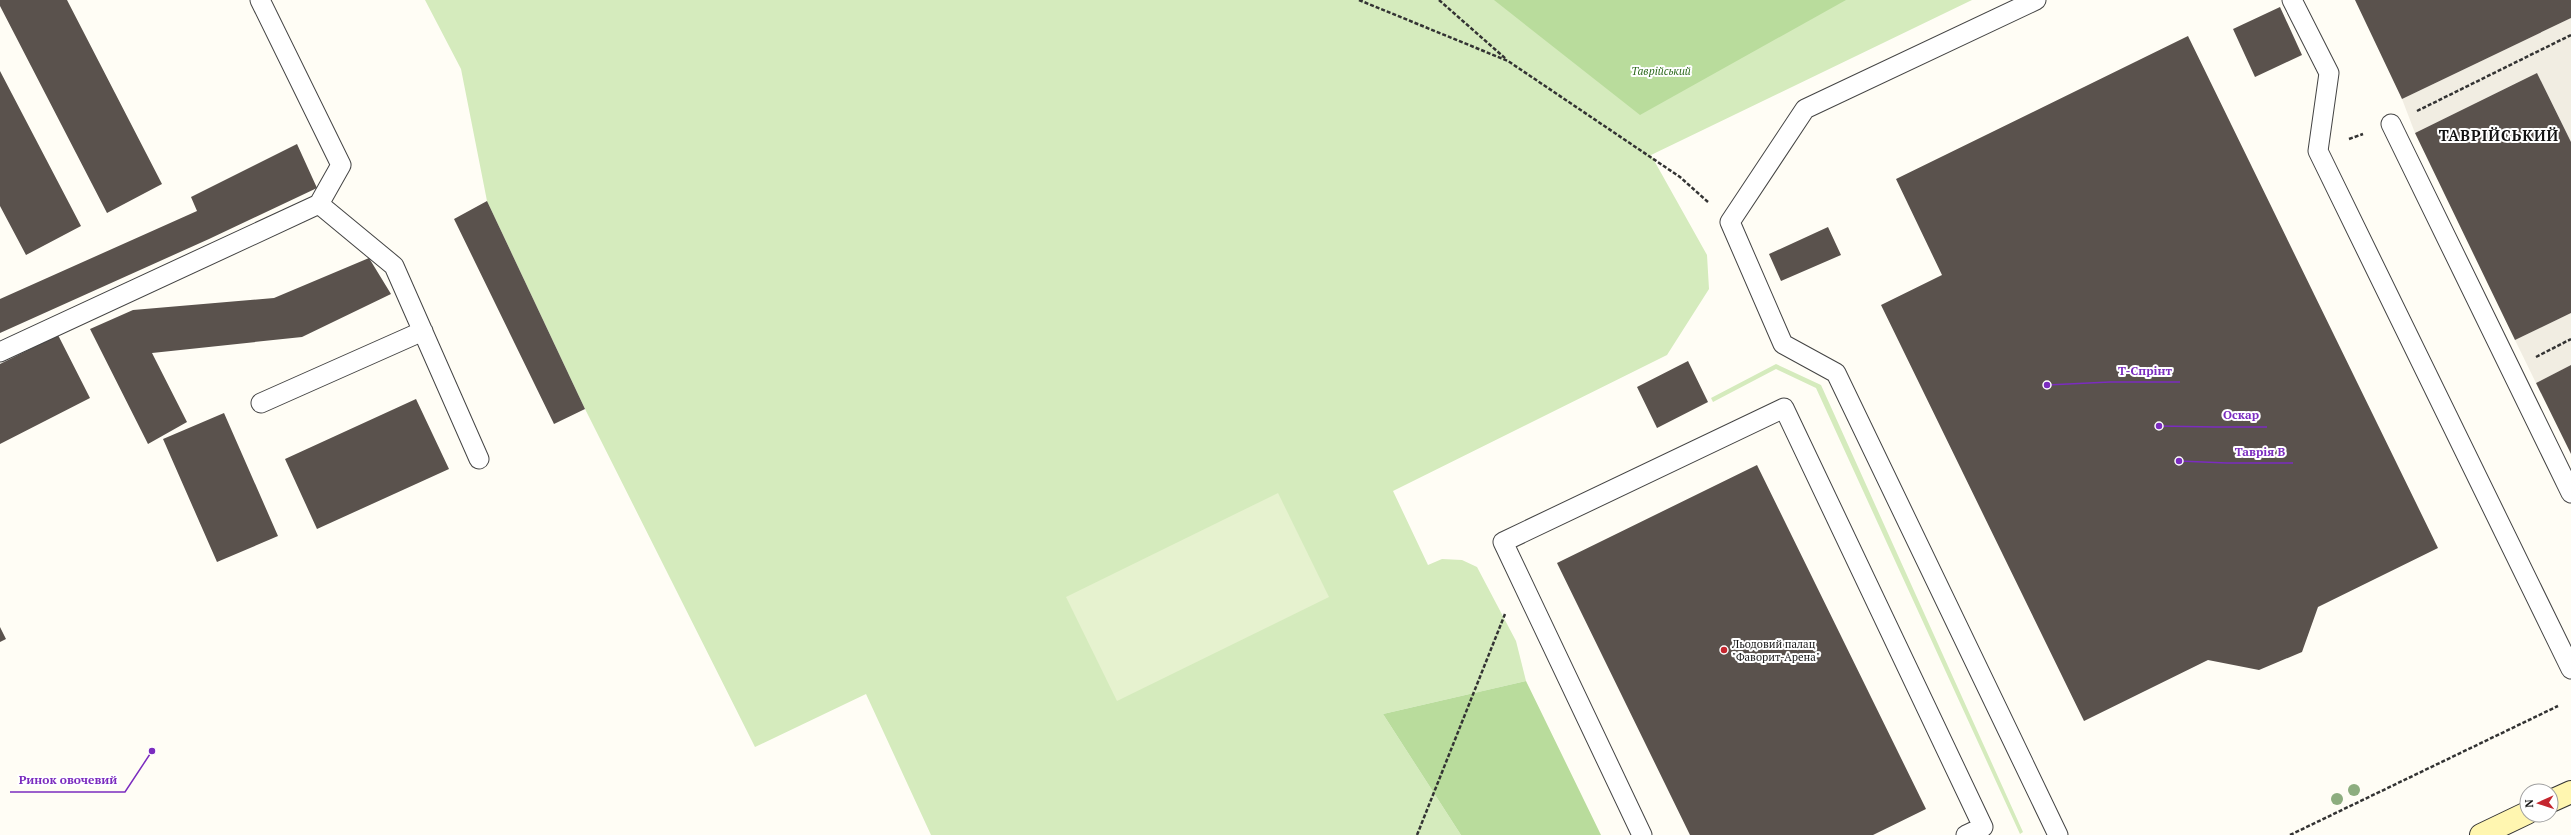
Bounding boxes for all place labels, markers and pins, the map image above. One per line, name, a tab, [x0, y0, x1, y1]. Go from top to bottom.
callout: Т-Спрінт	[2110, 358, 2180, 382]
callout: Оскар	[2215, 403, 2267, 427]
callout: Таврія В	[2227, 439, 2293, 463]
place label: Льодовий палац "Фаворит-Арена"	[1731, 637, 1820, 664]
marker: Льодовий палац "Фаворит-Арена"	[1719, 645, 1729, 655]
callout: Ринок овочевий	[10, 768, 125, 792]

